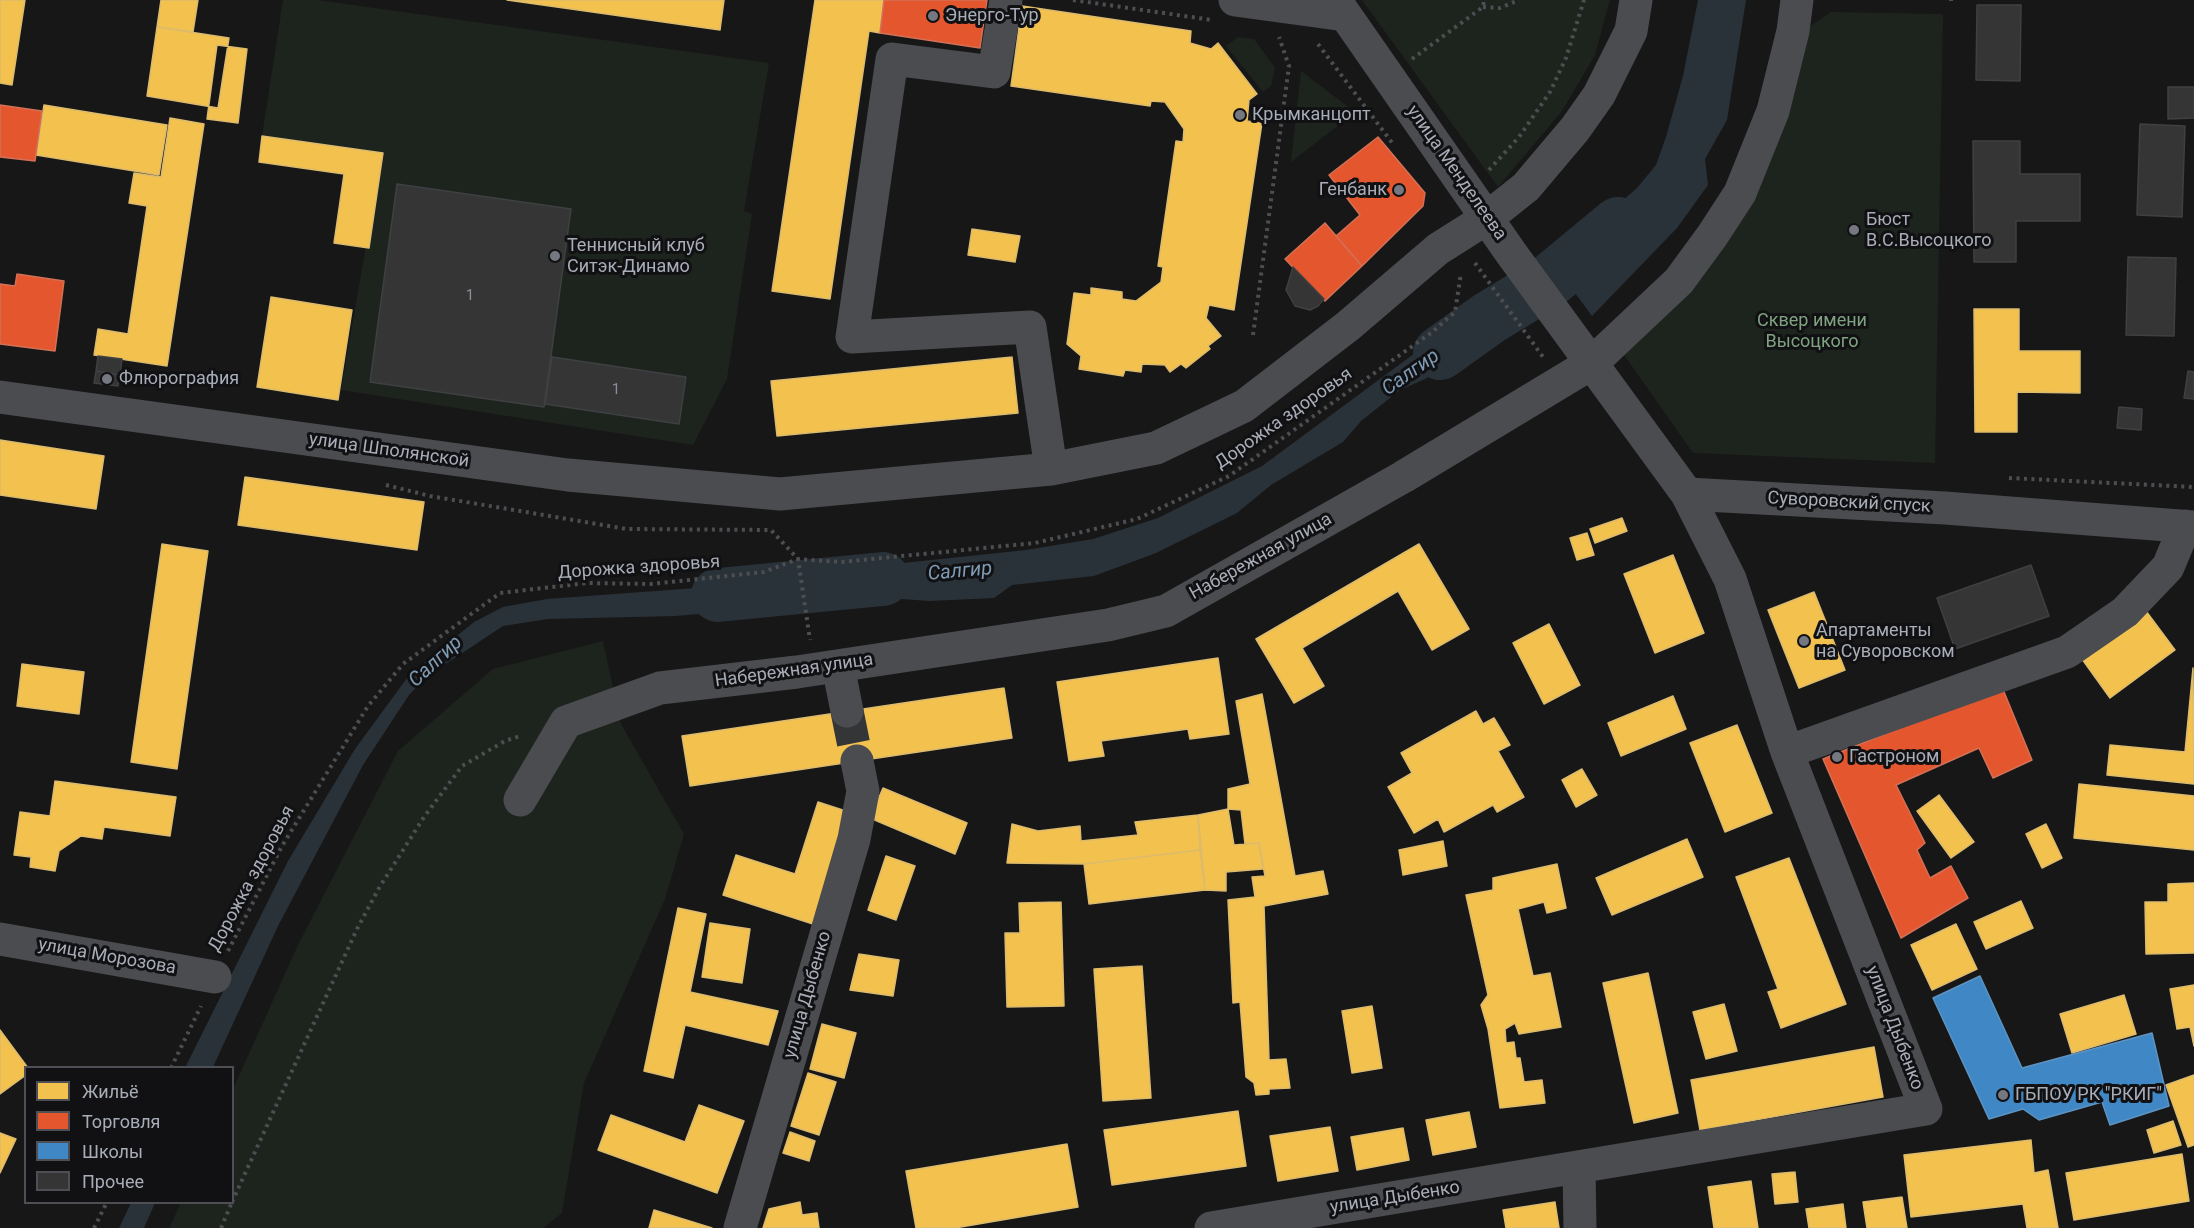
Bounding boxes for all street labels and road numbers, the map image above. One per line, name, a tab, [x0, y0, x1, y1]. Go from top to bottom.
street label: улица Менделеева	[1401, 101, 1511, 245]
street label: Дорожка здоровья	[1211, 364, 1357, 474]
street label: улица Шполянской	[307, 429, 471, 473]
street label: Суворовский спуск	[1767, 488, 1931, 518]
street label: Набережная улица	[1186, 509, 1336, 605]
street label: Дорожка здоровья	[557, 552, 721, 584]
street label: Набережная улица	[714, 649, 874, 693]
street label: Дорожка здоровья	[204, 802, 300, 956]
street label: улица Дыбенко	[780, 929, 836, 1061]
street label: улица Морозова	[36, 934, 178, 980]
street label: улица Дыбенко	[1860, 963, 1928, 1093]
street label: улица Дыбенко	[1329, 1177, 1461, 1219]

